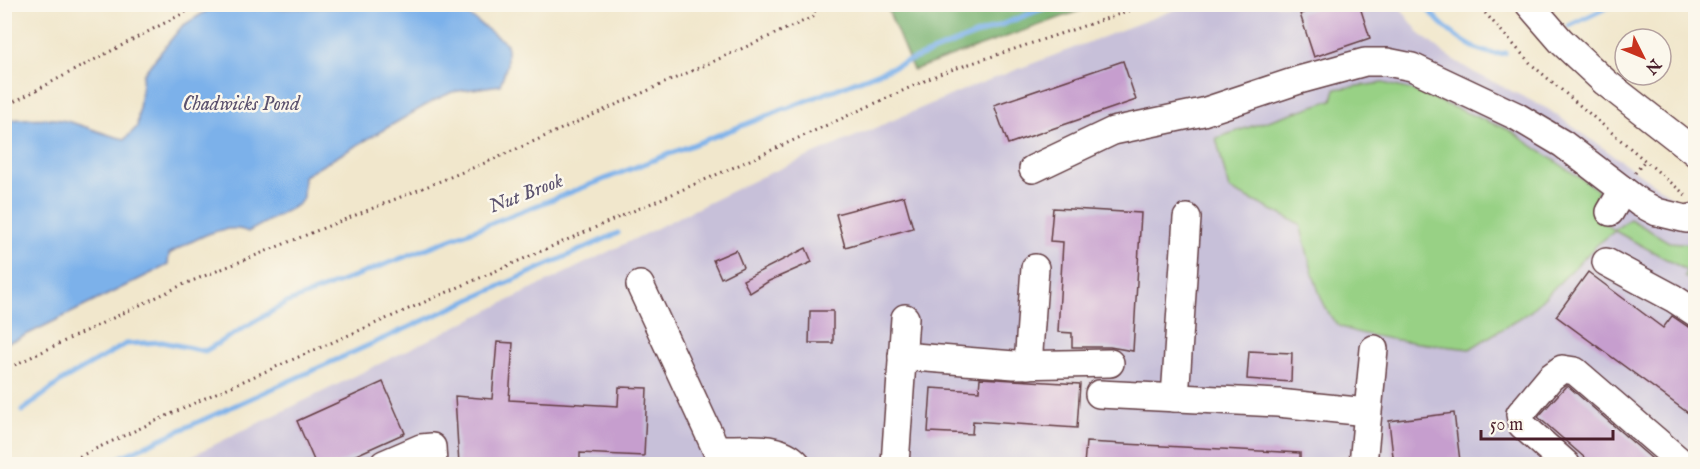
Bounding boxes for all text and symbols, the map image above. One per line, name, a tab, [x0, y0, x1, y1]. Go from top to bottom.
north arrow	[1613, 27, 1673, 87]
text: N	[1640, 53, 1665, 78]
water label: Chadwicks Pond	[182, 92, 301, 117]
water label: Nut Brook	[485, 168, 567, 220]
scale bar	[1481, 403, 1613, 441]
text: 50 m	[1490, 414, 1523, 437]

